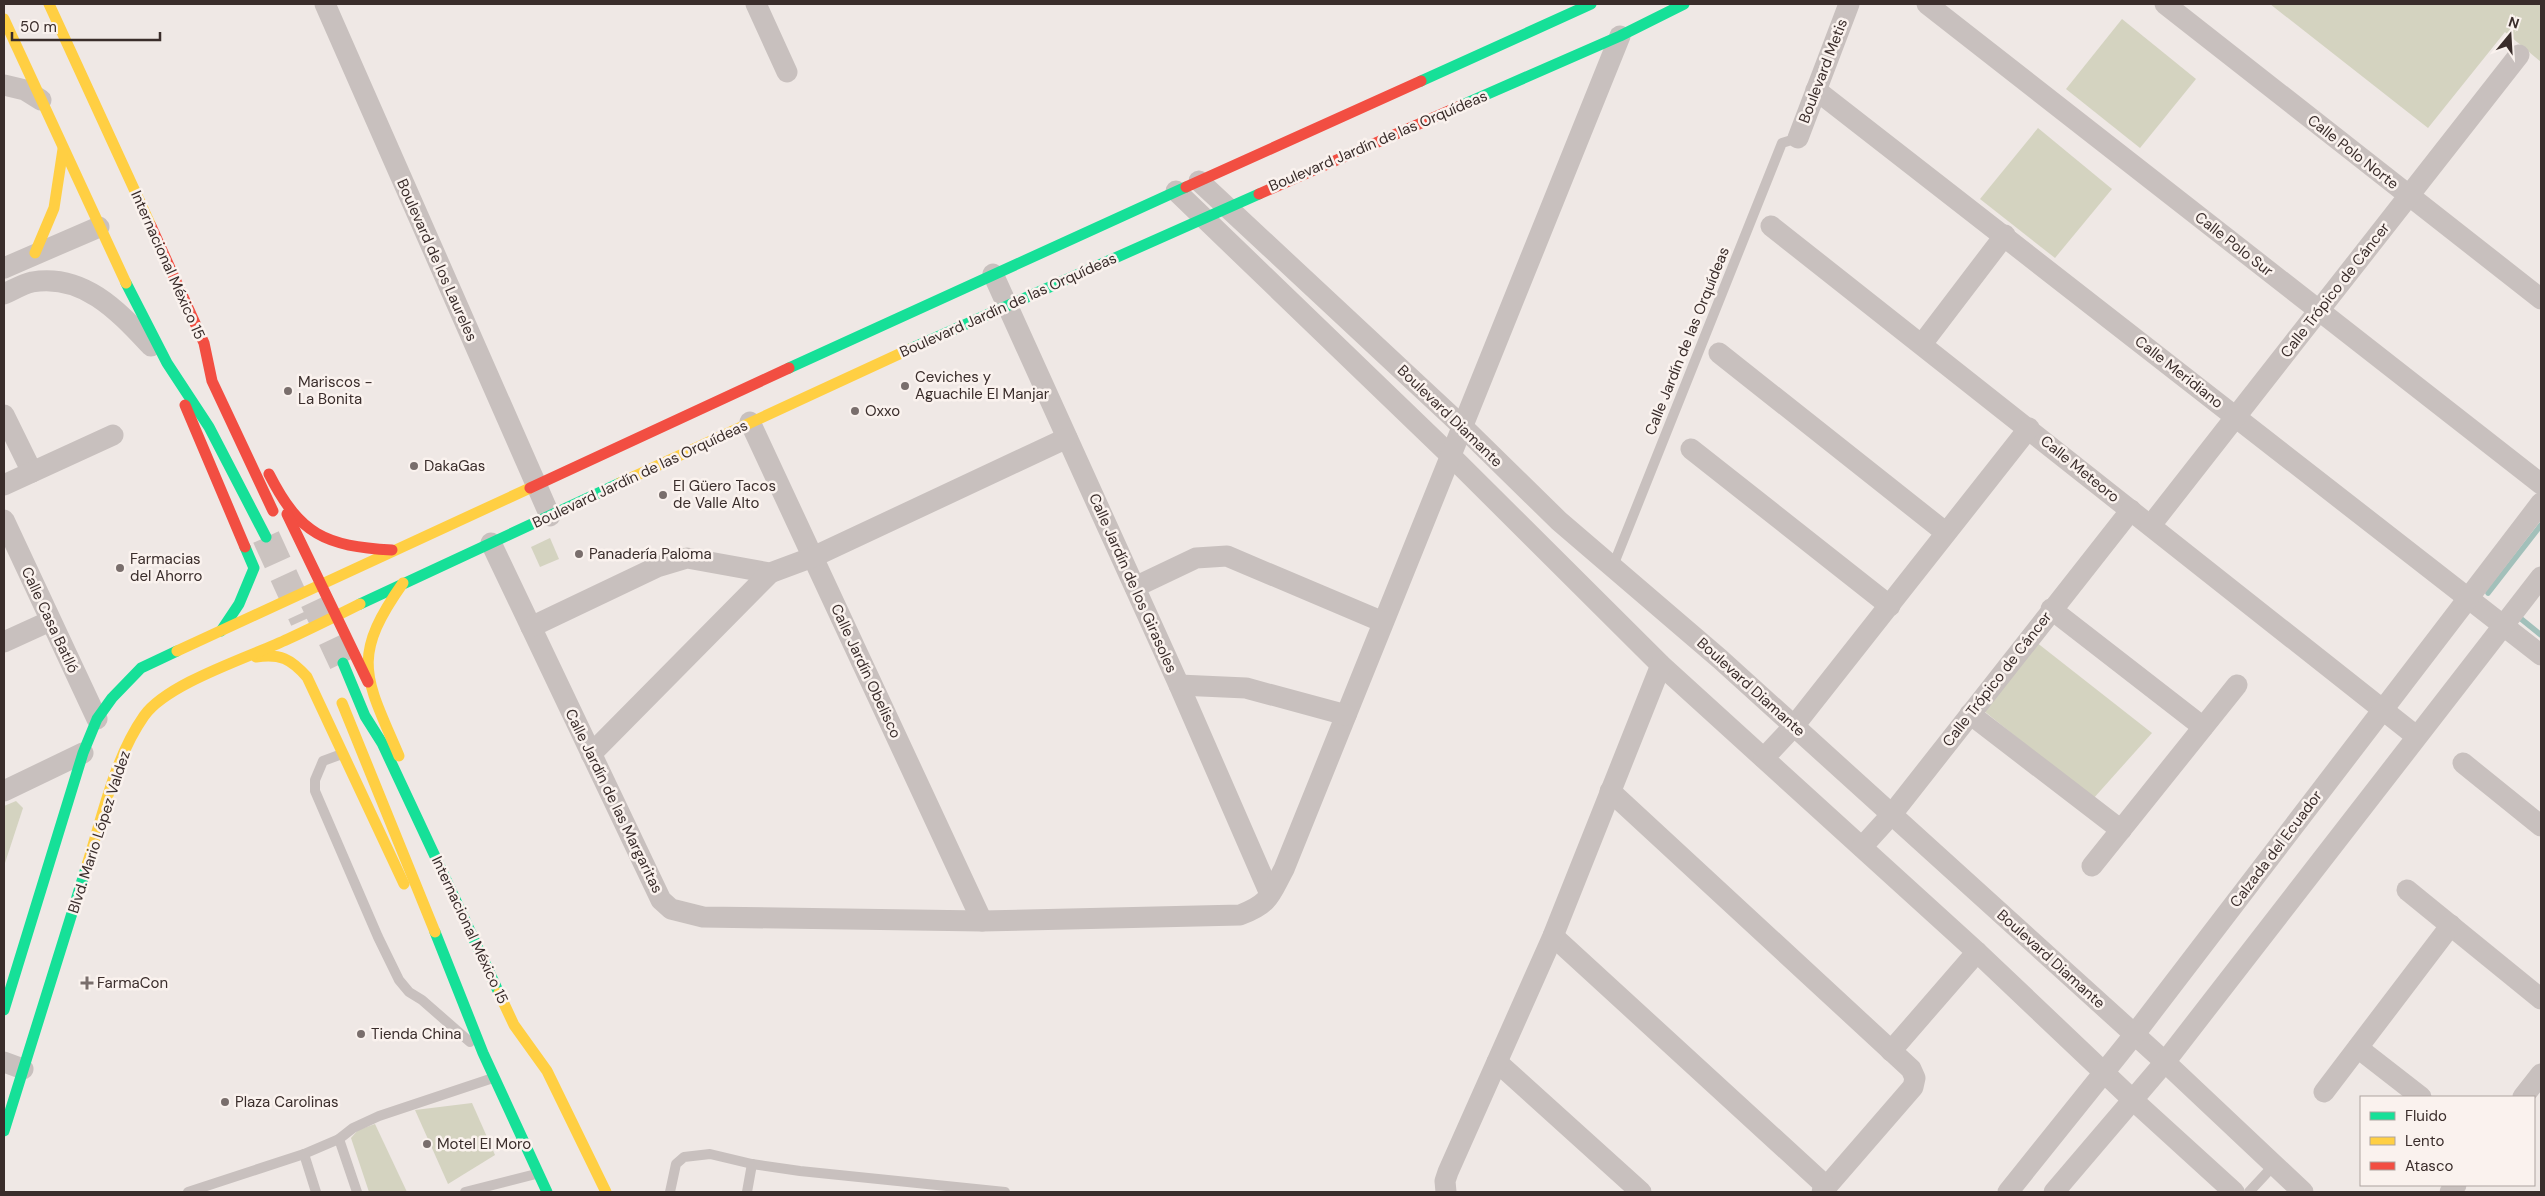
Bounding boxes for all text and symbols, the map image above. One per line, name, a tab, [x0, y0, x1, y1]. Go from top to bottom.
scale bar	[12, 10, 160, 42]
north arrow	[2485, 10, 2535, 60]
text: N	[2506, 12, 2522, 33]
street label: Boulevard Metis	[1794, 16, 1852, 126]
text: 50 m	[20, 17, 57, 37]
street label: Boulevard Jardín de las Orquídeas	[1266, 86, 1490, 196]
street label: Calle Polo Norte	[2303, 110, 2403, 194]
street label: Boulevard de los Laureles	[392, 176, 482, 344]
street label: Internacional México 15	[126, 187, 210, 343]
street label: Calle Polo Sur	[2191, 207, 2278, 281]
street label: Calle Trópico de Cáncer	[2276, 218, 2394, 362]
street label: Calle Jardín de las Orquídeas	[1640, 244, 1734, 438]
street label: Boulevard Jardín de las Orquídeas	[896, 248, 1120, 362]
street label: Calle Meridiano	[2131, 331, 2227, 413]
street label: Boulevard Diamante	[1393, 361, 1507, 471]
place label: Ceviches y Aguachile El Manjar	[915, 367, 1050, 404]
place label: Mariscos - La Bonita	[298, 372, 373, 409]
marker: Ceviches y Aguachile El Manjar	[899, 380, 911, 392]
marker: Mariscos - La Bonita	[282, 385, 294, 397]
place label: Oxxo	[865, 401, 900, 421]
marker: Oxxo	[849, 405, 861, 417]
street label: Boulevard Jardín de las Orquídeas	[529, 415, 751, 533]
street label: Calle Meteoro	[2036, 431, 2124, 507]
place label: DakaGas	[424, 456, 485, 476]
marker: DakaGas	[408, 460, 420, 472]
place label: El Güero Tacos de Valle Alto	[673, 476, 776, 513]
marker: El Güero Tacos de Valle Alto	[657, 489, 669, 501]
street label: Calle Jardín de los Girasoles	[1084, 490, 1182, 676]
place label: Panadería Paloma	[589, 544, 712, 564]
marker: Panadería Paloma	[573, 548, 585, 560]
place label: Farmacias del Ahorro	[130, 549, 203, 586]
marker: Farmacias del Ahorro	[114, 562, 126, 574]
street label: Calle Casa Batlló	[17, 564, 83, 677]
street label: Calle Jardín Obelisco	[826, 601, 906, 741]
street label: Calle Trópico de Cáncer	[1938, 607, 2056, 751]
street label: Boulevard Diamante	[1693, 633, 1809, 741]
street label: Calle Jardín de las Margaritas	[561, 706, 667, 896]
street label: Blvd. Mario López Valdez	[63, 748, 135, 916]
street label: Calzada del Ecuador	[2225, 786, 2327, 912]
street label: Internacional México 15	[427, 853, 513, 1007]
street label: Boulevard Diamante	[1993, 905, 2109, 1013]
place label: FarmaCon	[97, 973, 168, 993]
marker: FarmaCon	[81, 977, 93, 989]
place label: Tienda China	[371, 1024, 461, 1044]
marker: Tienda China	[355, 1028, 367, 1040]
place label: Plaza Carolinas	[235, 1092, 339, 1112]
marker: Plaza Carolinas	[219, 1096, 231, 1108]
legend	[2360, 1096, 2535, 1186]
text: Fluido	[2405, 1106, 2447, 1126]
text: Lento	[2405, 1131, 2444, 1151]
place label: Motel El Moro	[437, 1134, 531, 1154]
marker: Motel El Moro	[421, 1138, 433, 1150]
text: Atasco	[2405, 1156, 2453, 1176]

